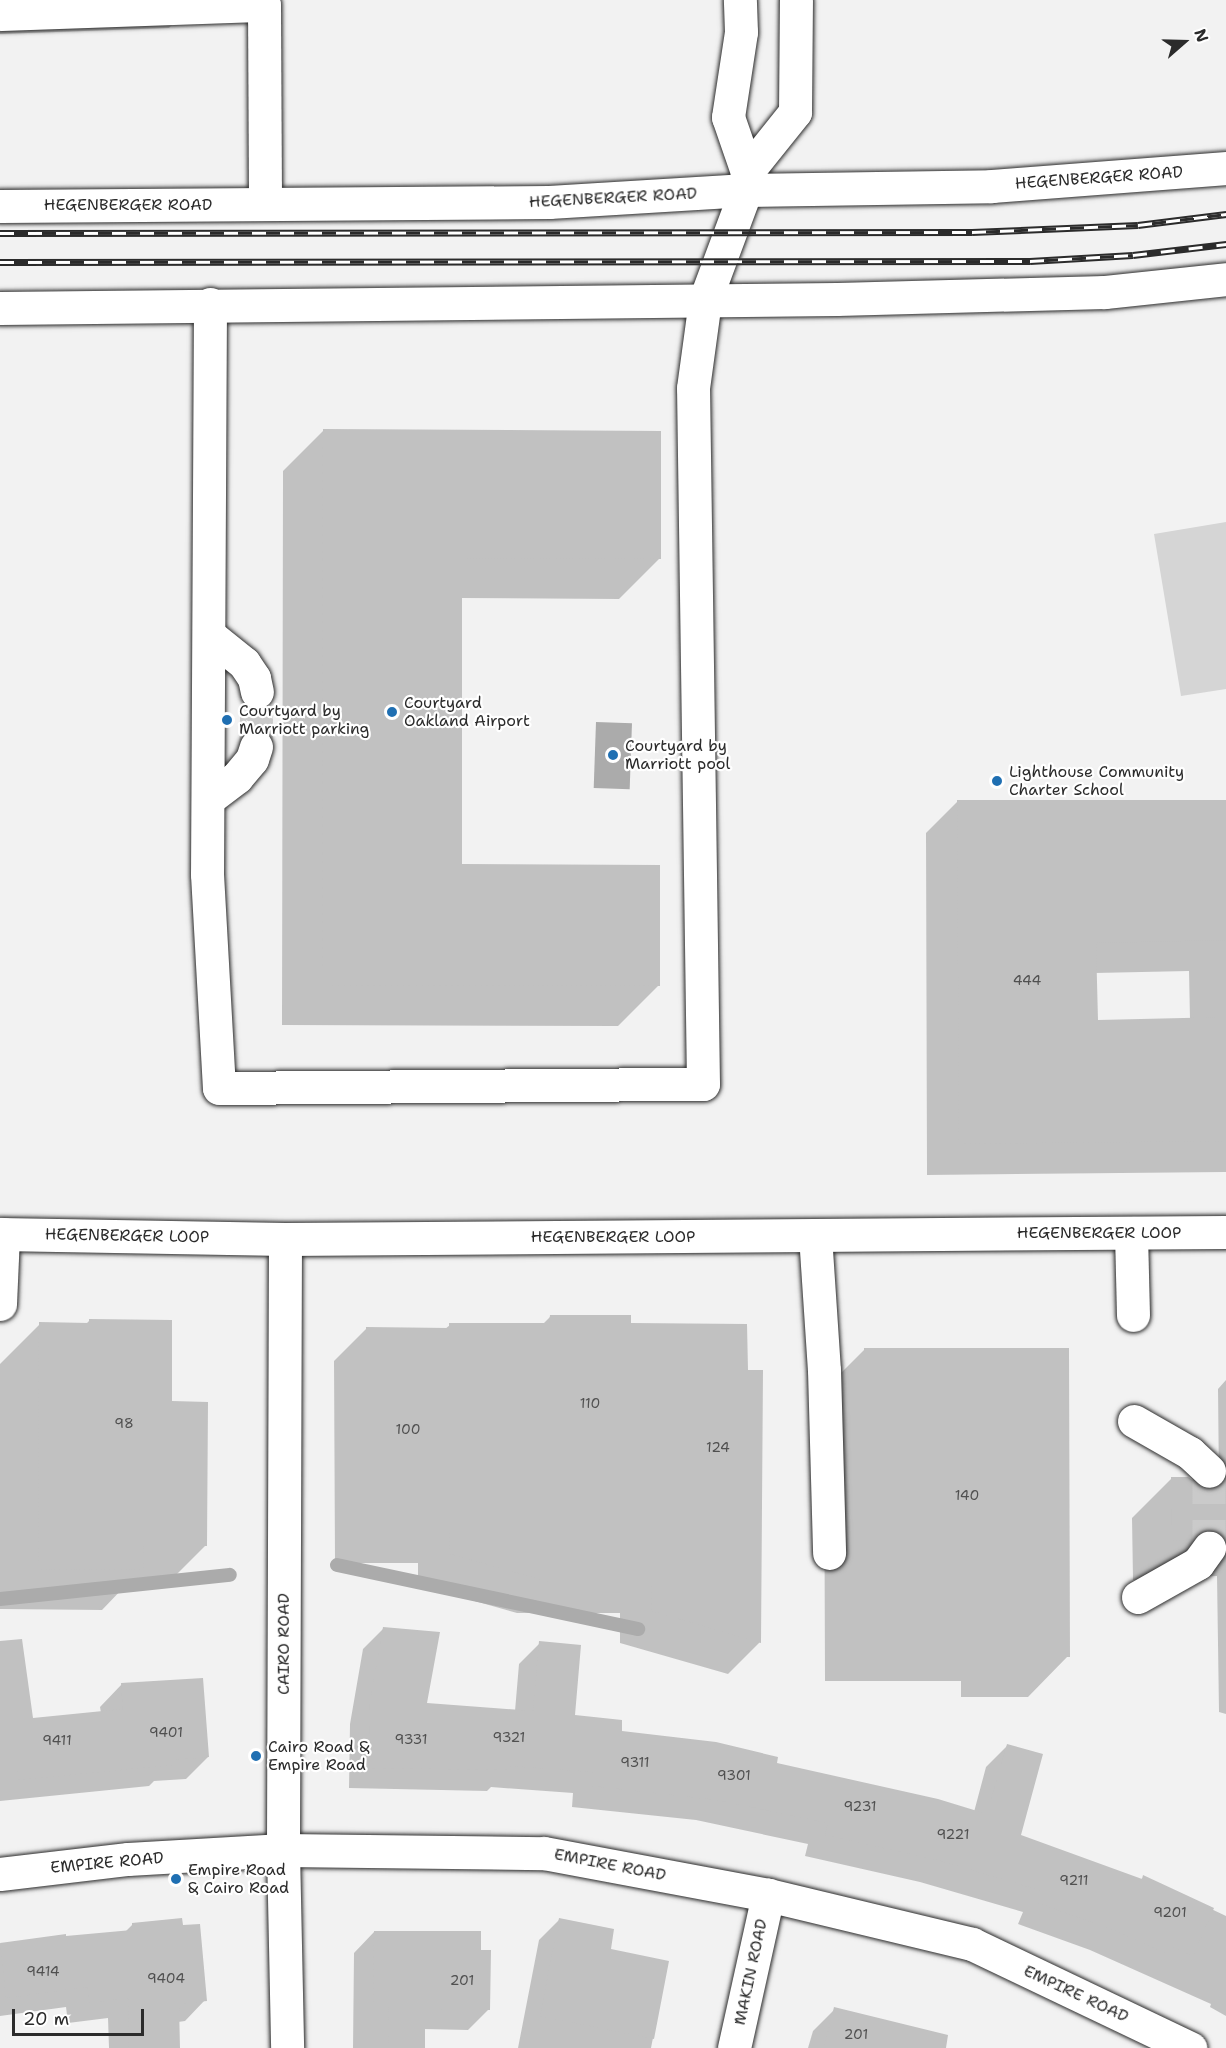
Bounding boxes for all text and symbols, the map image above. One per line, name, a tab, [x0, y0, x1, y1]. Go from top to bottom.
north arrow	[1154, 12, 1214, 72]
text: N	[1189, 26, 1213, 45]
street label: HEGENBERGER ROAD	[1014, 163, 1184, 193]
street label: HEGENBERGER ROAD	[528, 184, 698, 212]
street label: HEGENBERGER ROAD	[44, 195, 212, 215]
place label: Courtyard Oakland Airport	[404, 693, 530, 731]
place label: Courtyard by Marriott parking	[239, 701, 369, 739]
marker: Courtyard Oakland Airport	[385, 705, 399, 719]
marker: Courtyard by Marriott parking	[220, 713, 234, 727]
place label: Courtyard by Marriott pool	[625, 736, 730, 774]
marker: Courtyard by Marriott pool	[606, 748, 620, 762]
place label: Lighthouse Community Charter School	[1009, 762, 1184, 800]
marker: Lighthouse Community Charter School	[990, 774, 1004, 788]
house number: 444	[1013, 972, 1041, 988]
street label: HEGENBERGER LOOP	[1017, 1223, 1181, 1243]
street label: HEGENBERGER LOOP	[45, 1225, 209, 1247]
street label: HEGENBERGER LOOP	[531, 1227, 695, 1247]
house number: 110	[580, 1395, 600, 1411]
house number: 98	[114, 1415, 134, 1431]
house number: 100	[396, 1421, 420, 1437]
house number: 124	[706, 1439, 730, 1455]
house number: 140	[955, 1487, 979, 1503]
street label: CAIRO ROAD	[274, 1593, 294, 1695]
house number: 9401	[149, 1724, 183, 1740]
house number: 9321	[493, 1729, 525, 1745]
house number: 9331	[395, 1731, 427, 1747]
house number: 9411	[42, 1732, 72, 1748]
place label: Cairo Road & Empire Road	[268, 1737, 369, 1775]
marker: Cairo Road & Empire Road	[249, 1749, 263, 1763]
house number: 9311	[620, 1754, 650, 1770]
house number: 9301	[717, 1767, 751, 1783]
house number: 9231	[843, 1798, 877, 1814]
house number: 9221	[936, 1826, 970, 1842]
street label: EMPIRE ROAD	[552, 1845, 668, 1885]
street label: EMPIRE ROAD	[50, 1848, 164, 1878]
place label: Empire Road & Cairo Road	[188, 1860, 289, 1898]
marker: Empire Road & Cairo Road	[169, 1872, 183, 1886]
house number: 9211	[1059, 1872, 1089, 1888]
house number: 9201	[1153, 1904, 1187, 1920]
street label: MAKIN ROAD	[730, 1917, 772, 2027]
street label: EMPIRE ROAD	[1020, 1961, 1132, 2027]
house number: 9414	[26, 1963, 60, 1979]
house number: 9404	[147, 1970, 185, 1986]
house number: 201	[450, 1972, 474, 1988]
scale bar	[15, 1997, 147, 2035]
text: 20 m	[23, 2007, 69, 2031]
house number: 201	[844, 2026, 868, 2042]

